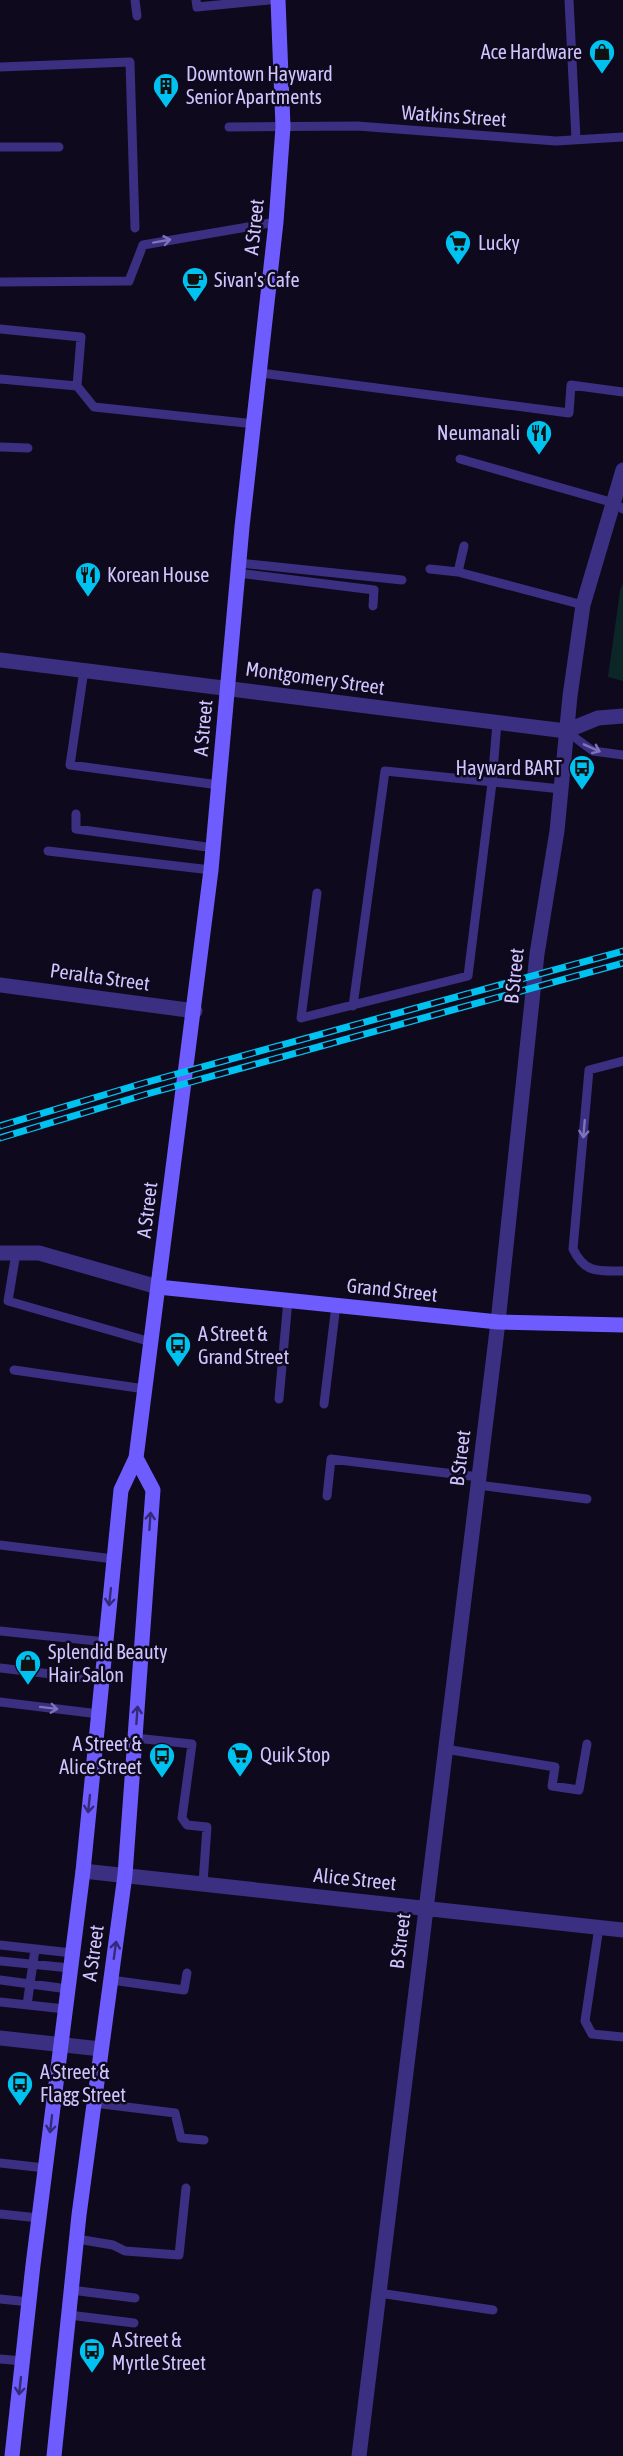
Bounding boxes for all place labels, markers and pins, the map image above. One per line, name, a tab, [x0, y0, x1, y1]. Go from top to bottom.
shop icon: Ace Hardware	[587, 37, 617, 75]
place label: Ace Hardware	[481, 40, 582, 63]
place label: Downtown Hayward Senior Apartments	[186, 62, 333, 108]
building icon: Downtown Hayward Senior Apartments	[151, 71, 181, 109]
supermarket icon: Lucky	[443, 228, 473, 266]
place label: Lucky	[478, 231, 520, 254]
cafe icon: Sivan's Cafe	[180, 265, 210, 303]
place label: Sivan's Cafe	[214, 268, 300, 291]
restaurant icon: Neumanali	[524, 418, 554, 456]
place label: Neumanali	[437, 421, 520, 444]
restaurant icon: Korean House	[73, 560, 103, 598]
place label: Korean House	[107, 563, 209, 586]
bus stop icon: Hayward BART	[567, 753, 597, 791]
place label: Hayward BART	[456, 756, 562, 779]
place label: A Street & Grand Street	[198, 1322, 289, 1368]
bus stop icon: A Street & Grand Street	[163, 1330, 193, 1368]
place label: Splendid Beauty Hair Salon	[48, 1640, 168, 1686]
shop icon: Splendid Beauty Hair Salon	[13, 1648, 43, 1686]
place label: A Street & Alice Street	[59, 1732, 143, 1778]
supermarket icon: Quik Stop	[225, 1740, 255, 1778]
bus stop icon: A Street & Alice Street	[147, 1741, 177, 1779]
place label: Quik Stop	[260, 1743, 330, 1766]
place label: A Street & Flagg Street	[40, 2060, 126, 2106]
bus stop icon: A Street & Flagg Street	[5, 2069, 35, 2107]
place label: A Street & Myrtle Street	[112, 2328, 206, 2374]
bus stop icon: A Street & Myrtle Street	[77, 2336, 107, 2374]

